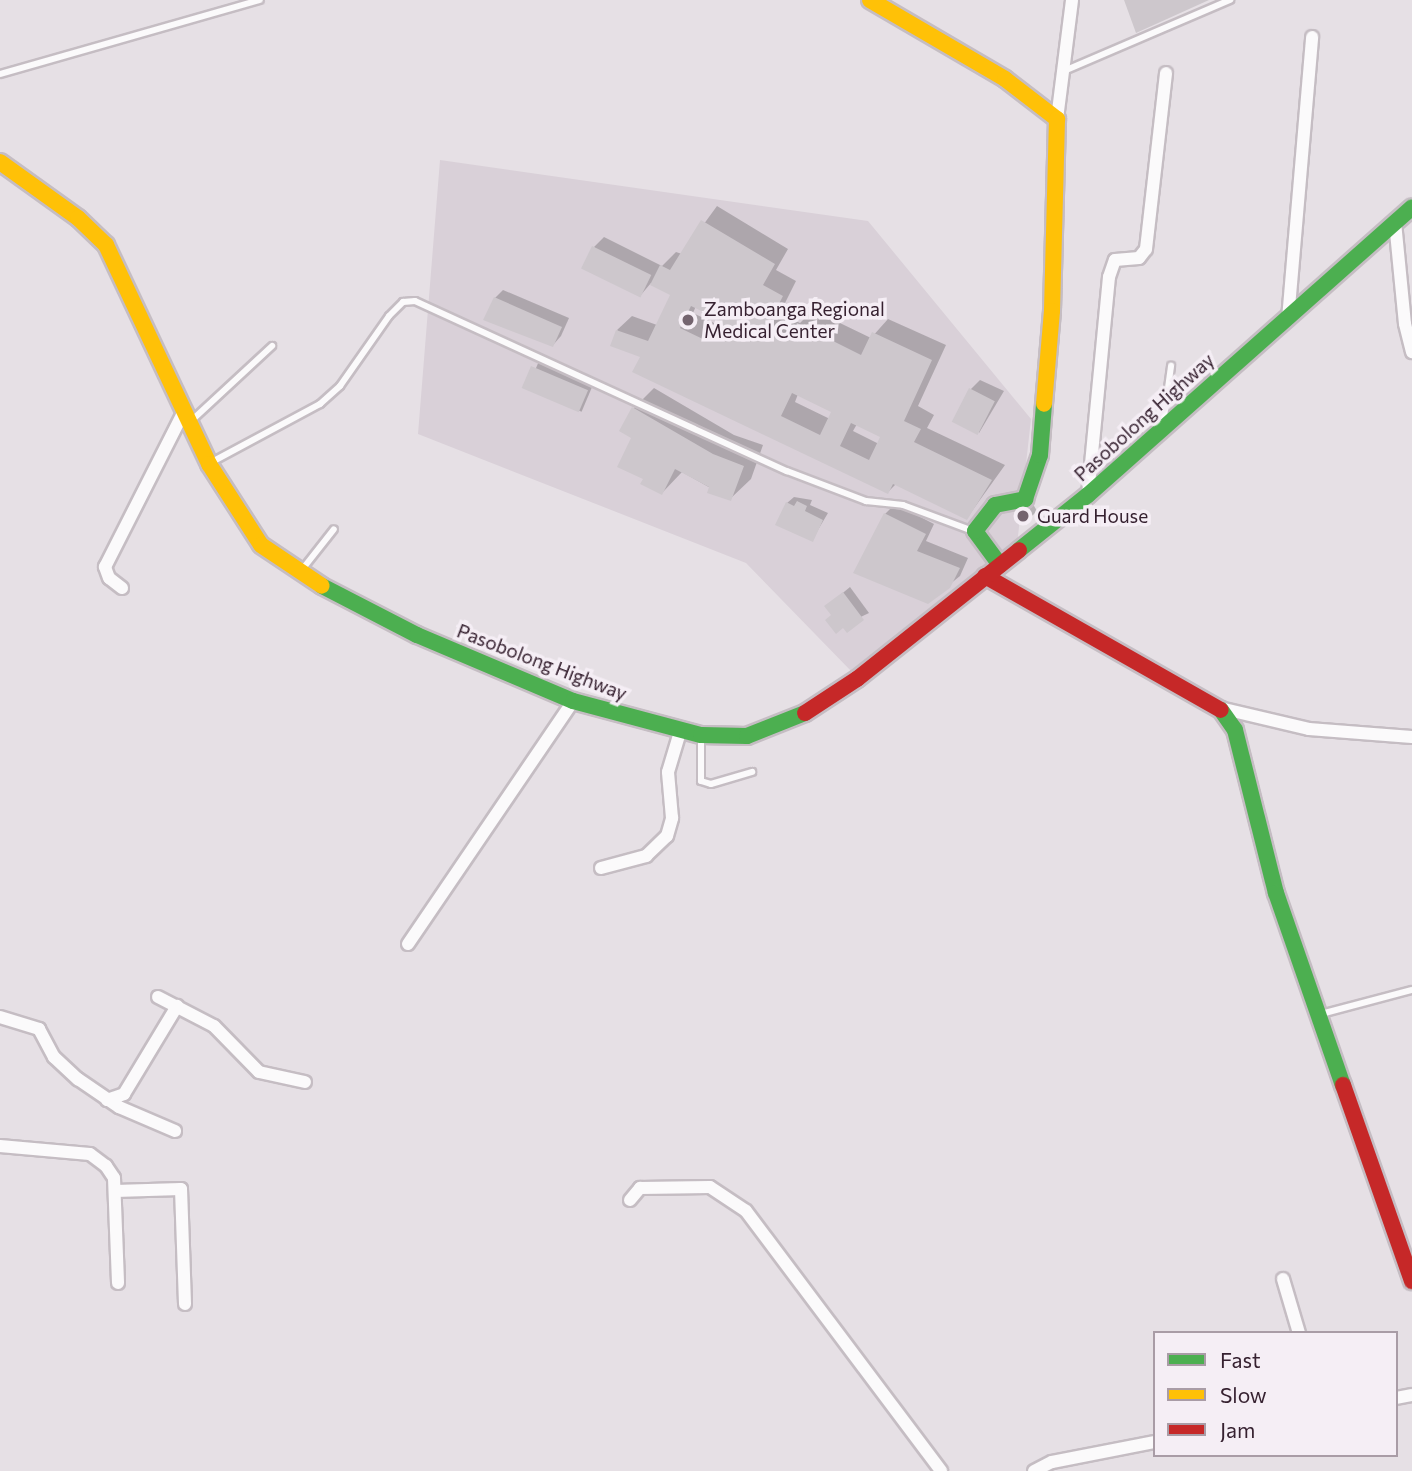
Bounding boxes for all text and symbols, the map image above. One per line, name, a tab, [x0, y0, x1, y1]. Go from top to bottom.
place label: Zamboanga Regional Medical Center	[704, 298, 885, 342]
marker: Zamboanga Regional Medical Center	[678, 310, 698, 330]
street label: Pasobolong Highway	[1069, 348, 1219, 486]
place label: Guard House	[1037, 505, 1148, 527]
marker: Guard House	[1015, 508, 1031, 524]
street label: Pasobolong Highway	[454, 619, 630, 705]
legend	[1153, 1331, 1398, 1457]
text: Fast	[1220, 1347, 1261, 1372]
text: Slow	[1220, 1382, 1267, 1407]
text: Jam	[1220, 1417, 1255, 1442]

